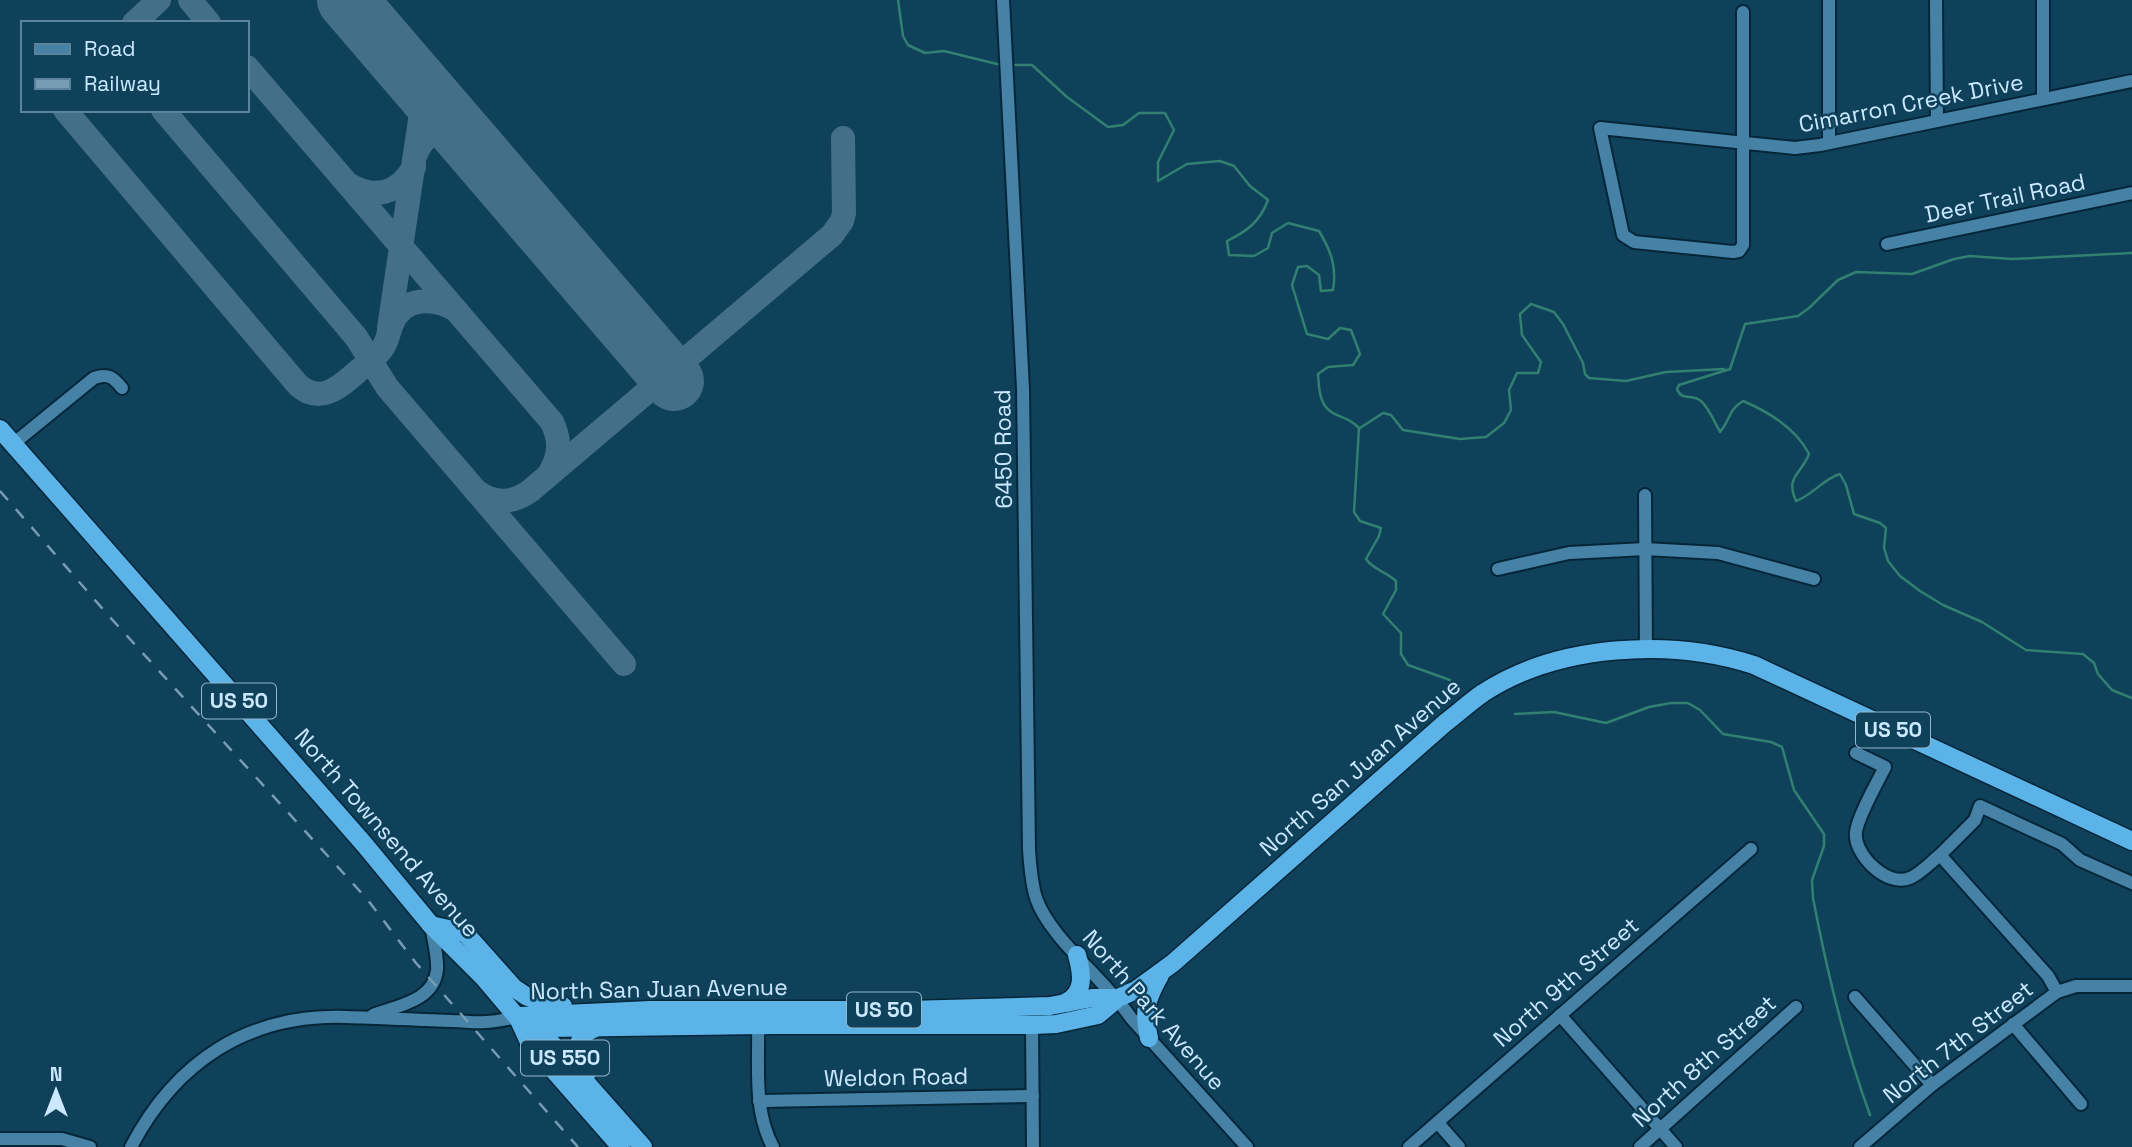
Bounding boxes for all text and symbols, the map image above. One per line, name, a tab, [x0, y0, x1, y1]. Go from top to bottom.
legend	[21, 21, 248, 112]
text: Road	[84, 35, 136, 62]
street label: Cimarron Creek Drive	[1796, 67, 2026, 139]
text: Railway	[84, 70, 161, 97]
street label: Deer Trail Road	[1922, 166, 2088, 230]
street label: 6450 Road	[987, 389, 1019, 509]
street label: North San Juan Avenue	[1253, 671, 1467, 863]
road number: US 50	[202, 684, 276, 718]
road number: US 50	[1856, 712, 1930, 748]
street label: North Townsend Avenue	[288, 722, 486, 944]
street label: North 9th Street	[1487, 910, 1645, 1054]
street label: North Park Avenue	[1076, 923, 1232, 1097]
street label: North San Juan Avenue	[530, 972, 788, 1006]
street label: North 7th Street	[1877, 974, 2039, 1110]
street label: North 8th Street	[1626, 988, 1782, 1134]
road number: US 50	[847, 992, 921, 1028]
road number: US 550	[521, 1040, 609, 1076]
north arrow	[21, 1056, 91, 1126]
street label: Weldon Road	[823, 1061, 969, 1093]
text: N	[50, 1062, 62, 1087]

